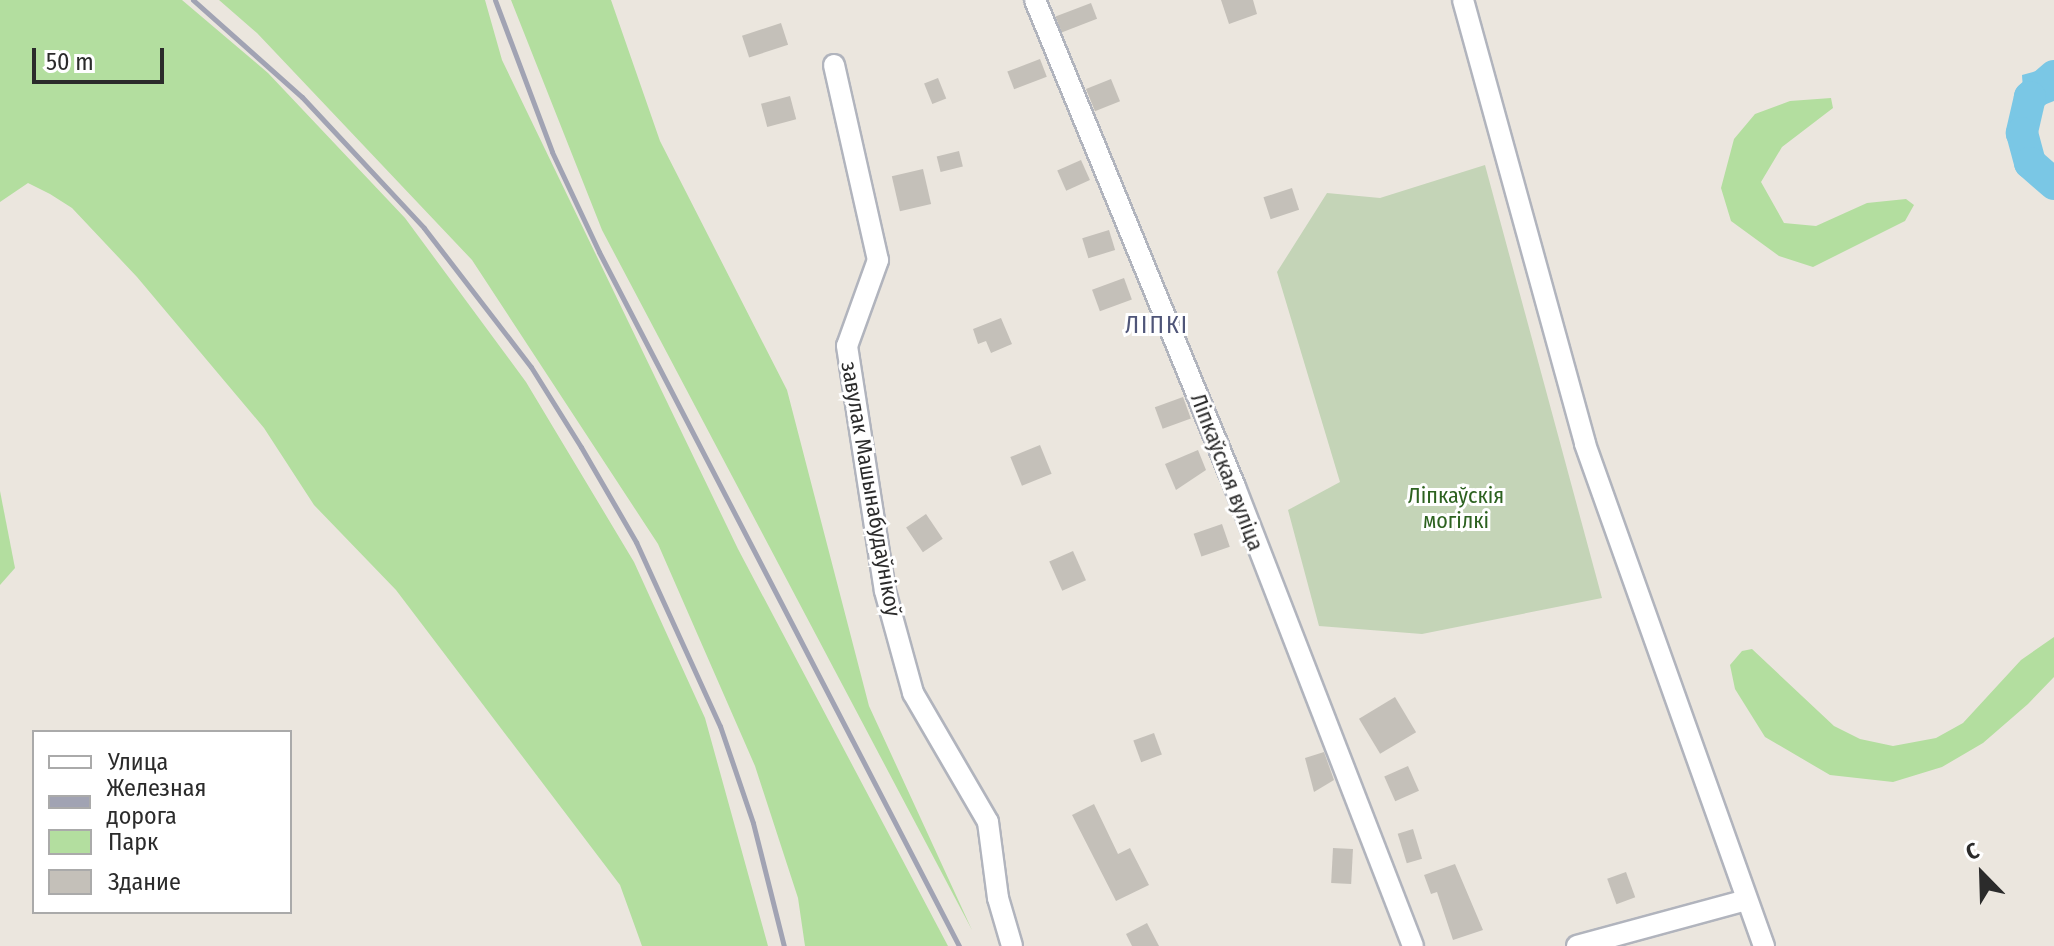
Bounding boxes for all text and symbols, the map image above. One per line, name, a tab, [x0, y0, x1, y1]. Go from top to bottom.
scale bar	[36, 32, 168, 82]
text: 50 m	[46, 48, 94, 76]
district label: ЛІПКІ	[1125, 312, 1189, 340]
street label: завулак Машынабудаўнікоў	[836, 359, 906, 619]
street label: Ліпкаўская вуліца	[1185, 390, 1269, 554]
park label: Ліпкаўскія могілкі	[1408, 482, 1504, 534]
legend	[32, 730, 292, 914]
text: Улица	[108, 748, 168, 776]
text: Железная дорога	[107, 774, 206, 830]
text: Парк	[108, 828, 158, 856]
north arrow	[1942, 834, 2022, 914]
text: С	[1962, 837, 1983, 866]
text: Здание	[108, 868, 181, 896]

